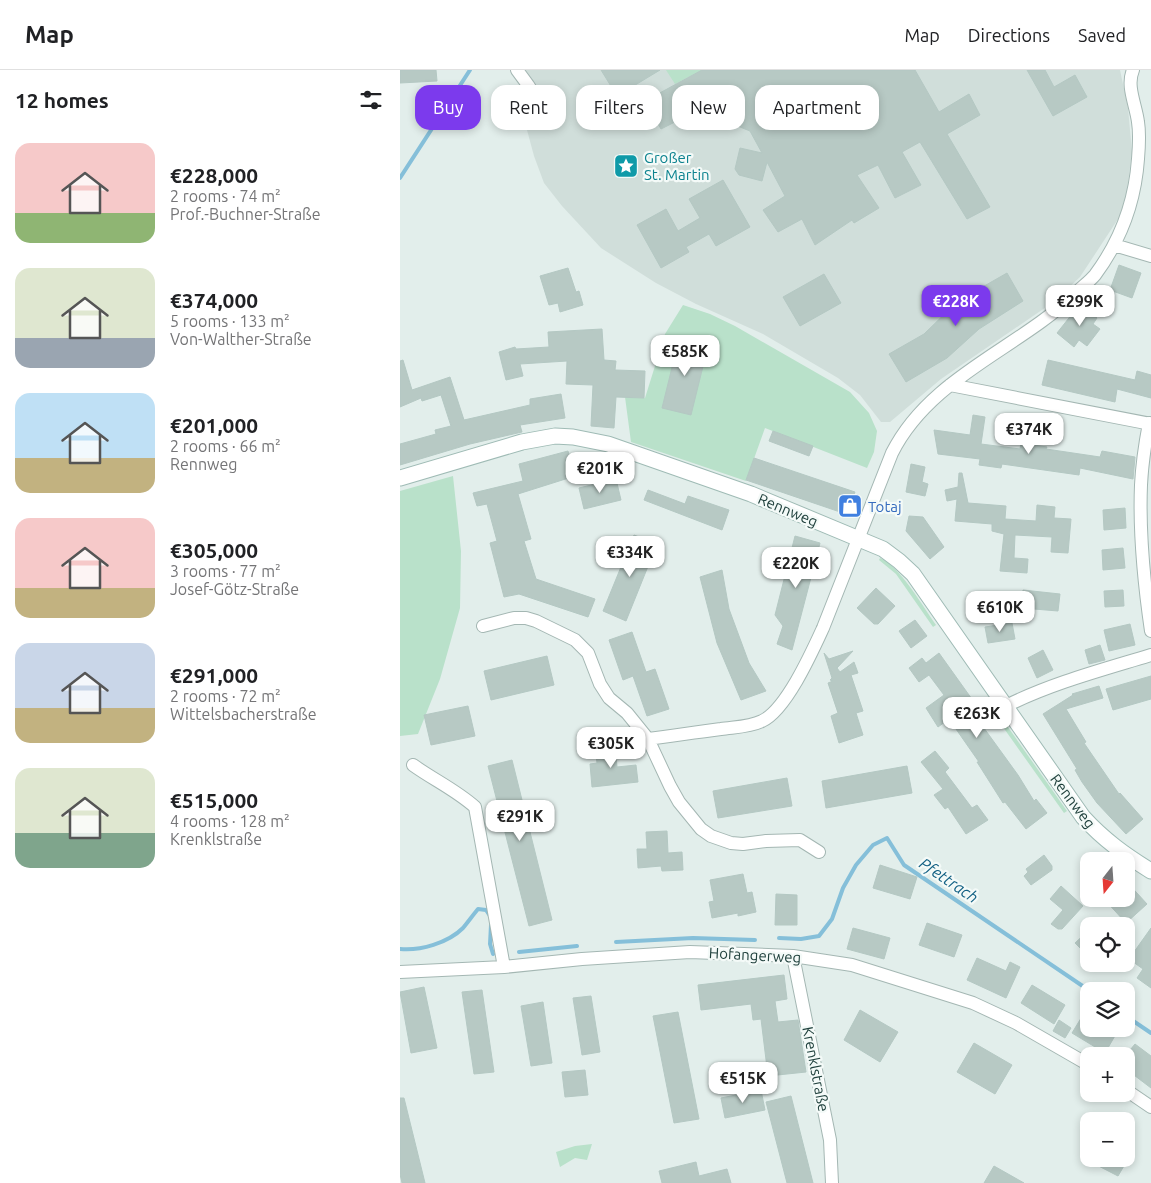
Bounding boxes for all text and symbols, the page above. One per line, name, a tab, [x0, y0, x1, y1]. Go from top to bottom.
text: Map	[25, 21, 74, 48]
text: Map	[904, 25, 940, 45]
text: Directions	[968, 25, 1050, 45]
text: Saved	[1078, 25, 1126, 45]
chip: Buy	[415, 85, 481, 130]
chip: Rent	[491, 85, 566, 130]
chip: Filters	[576, 85, 662, 130]
chip: New	[672, 85, 745, 130]
chip: Apartment	[755, 85, 879, 130]
icon: filters	[357, 86, 385, 114]
text: 12 homes	[15, 88, 109, 112]
place label: Großer St. Martin	[644, 149, 710, 183]
place icon: Großer St. Martin	[613, 153, 639, 179]
icon: home	[55, 163, 115, 223]
text: €228,000	[170, 163, 258, 187]
text: 2 rooms · 74 m²	[170, 187, 281, 205]
text: Prof.-Buchner-Straße	[170, 205, 321, 223]
pin: €228K	[921, 284, 991, 327]
pin: €299K	[1045, 284, 1115, 327]
icon: home	[55, 288, 115, 348]
text: €374,000	[170, 288, 258, 312]
text: €228K	[933, 292, 979, 310]
text: €299K	[1057, 292, 1103, 310]
text: 5 rooms · 133 m²	[170, 312, 290, 330]
text: Von-Walther-Straße	[170, 330, 312, 348]
pin: €585K	[650, 334, 720, 377]
text: €585K	[662, 342, 708, 360]
pin: €374K	[994, 412, 1064, 455]
icon: home	[55, 413, 115, 473]
text: €201,000	[170, 413, 258, 437]
text: €374K	[1006, 420, 1052, 438]
text: 2 rooms · 66 m²	[170, 437, 281, 455]
pin: €201K	[565, 452, 635, 494]
text: Rennweg	[170, 455, 237, 473]
text: €201K	[577, 459, 623, 477]
street label: Rennweg	[756, 490, 820, 530]
shop icon: Totaj	[837, 493, 863, 519]
place label: Totaj	[868, 498, 902, 515]
pin: €334K	[595, 536, 665, 578]
icon: home	[55, 538, 115, 598]
text: €305,000	[170, 538, 258, 562]
text: €334K	[607, 543, 653, 561]
pin: €220K	[761, 546, 831, 589]
text: €220K	[773, 554, 819, 572]
text: 3 rooms · 77 m²	[170, 562, 281, 580]
text: Josef-Götz-Straße	[170, 580, 299, 598]
pin: €610K	[965, 590, 1035, 633]
text: €610K	[977, 598, 1023, 616]
icon: home	[55, 663, 115, 723]
text: €291,000	[170, 663, 258, 687]
text: 2 rooms · 72 m²	[170, 687, 281, 705]
pin: €263K	[942, 696, 1012, 739]
text: €263K	[954, 704, 1000, 722]
text: Wittelsbacherstraße	[170, 705, 317, 723]
pin: €305K	[576, 726, 646, 769]
text: €305K	[588, 734, 634, 752]
street label: Rennweg	[1047, 771, 1099, 831]
icon: home	[55, 788, 115, 848]
text: €515,000	[170, 788, 258, 812]
pin: €291K	[485, 800, 555, 842]
text: €291K	[497, 807, 543, 825]
text: 4 rooms · 128 m²	[170, 812, 290, 830]
text: Krenklstraße	[170, 830, 262, 848]
north arrow	[1080, 852, 1135, 908]
map controls	[1080, 852, 1135, 1167]
water label: Pfettrach	[916, 854, 982, 906]
button: locate	[1080, 917, 1135, 972]
street label: Hofangerweg	[708, 944, 802, 966]
button: layers	[1080, 982, 1135, 1037]
street label: Krenklstraße	[799, 1025, 833, 1113]
button: +	[1080, 1047, 1135, 1102]
pin: €515K	[708, 1062, 778, 1104]
text: €515K	[720, 1069, 766, 1087]
button: −	[1080, 1112, 1135, 1167]

